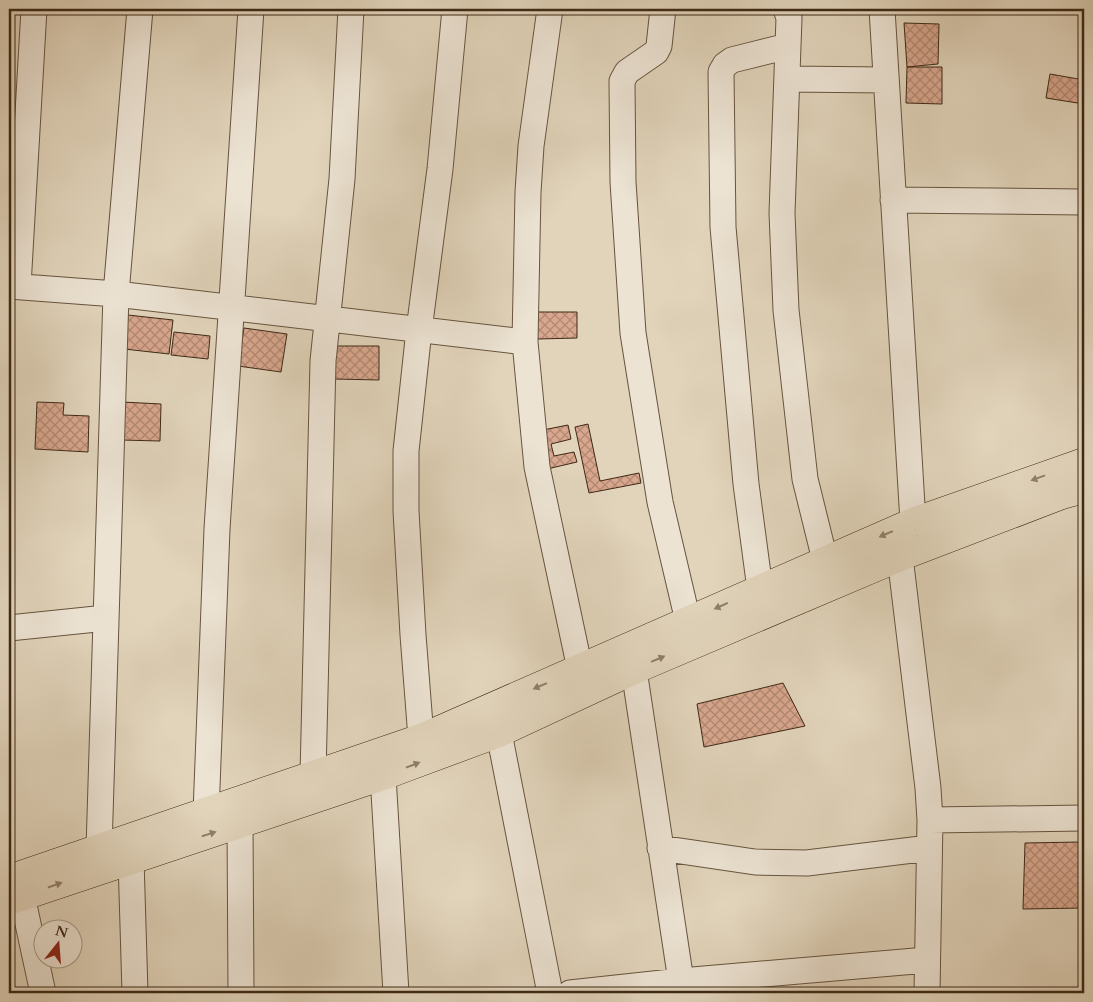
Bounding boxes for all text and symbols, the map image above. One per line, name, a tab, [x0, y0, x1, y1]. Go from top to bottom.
one-way arrow	[1030, 474, 1045, 482]
one-way arrow	[879, 530, 893, 538]
one-way arrow	[714, 603, 728, 611]
one-way arrow	[651, 655, 665, 663]
one-way arrow	[533, 683, 547, 691]
one-way arrow	[406, 761, 421, 769]
one-way arrow	[202, 830, 217, 837]
one-way arrow	[48, 881, 63, 889]
north arrow	[32, 920, 82, 970]
text: N	[53, 921, 70, 943]

